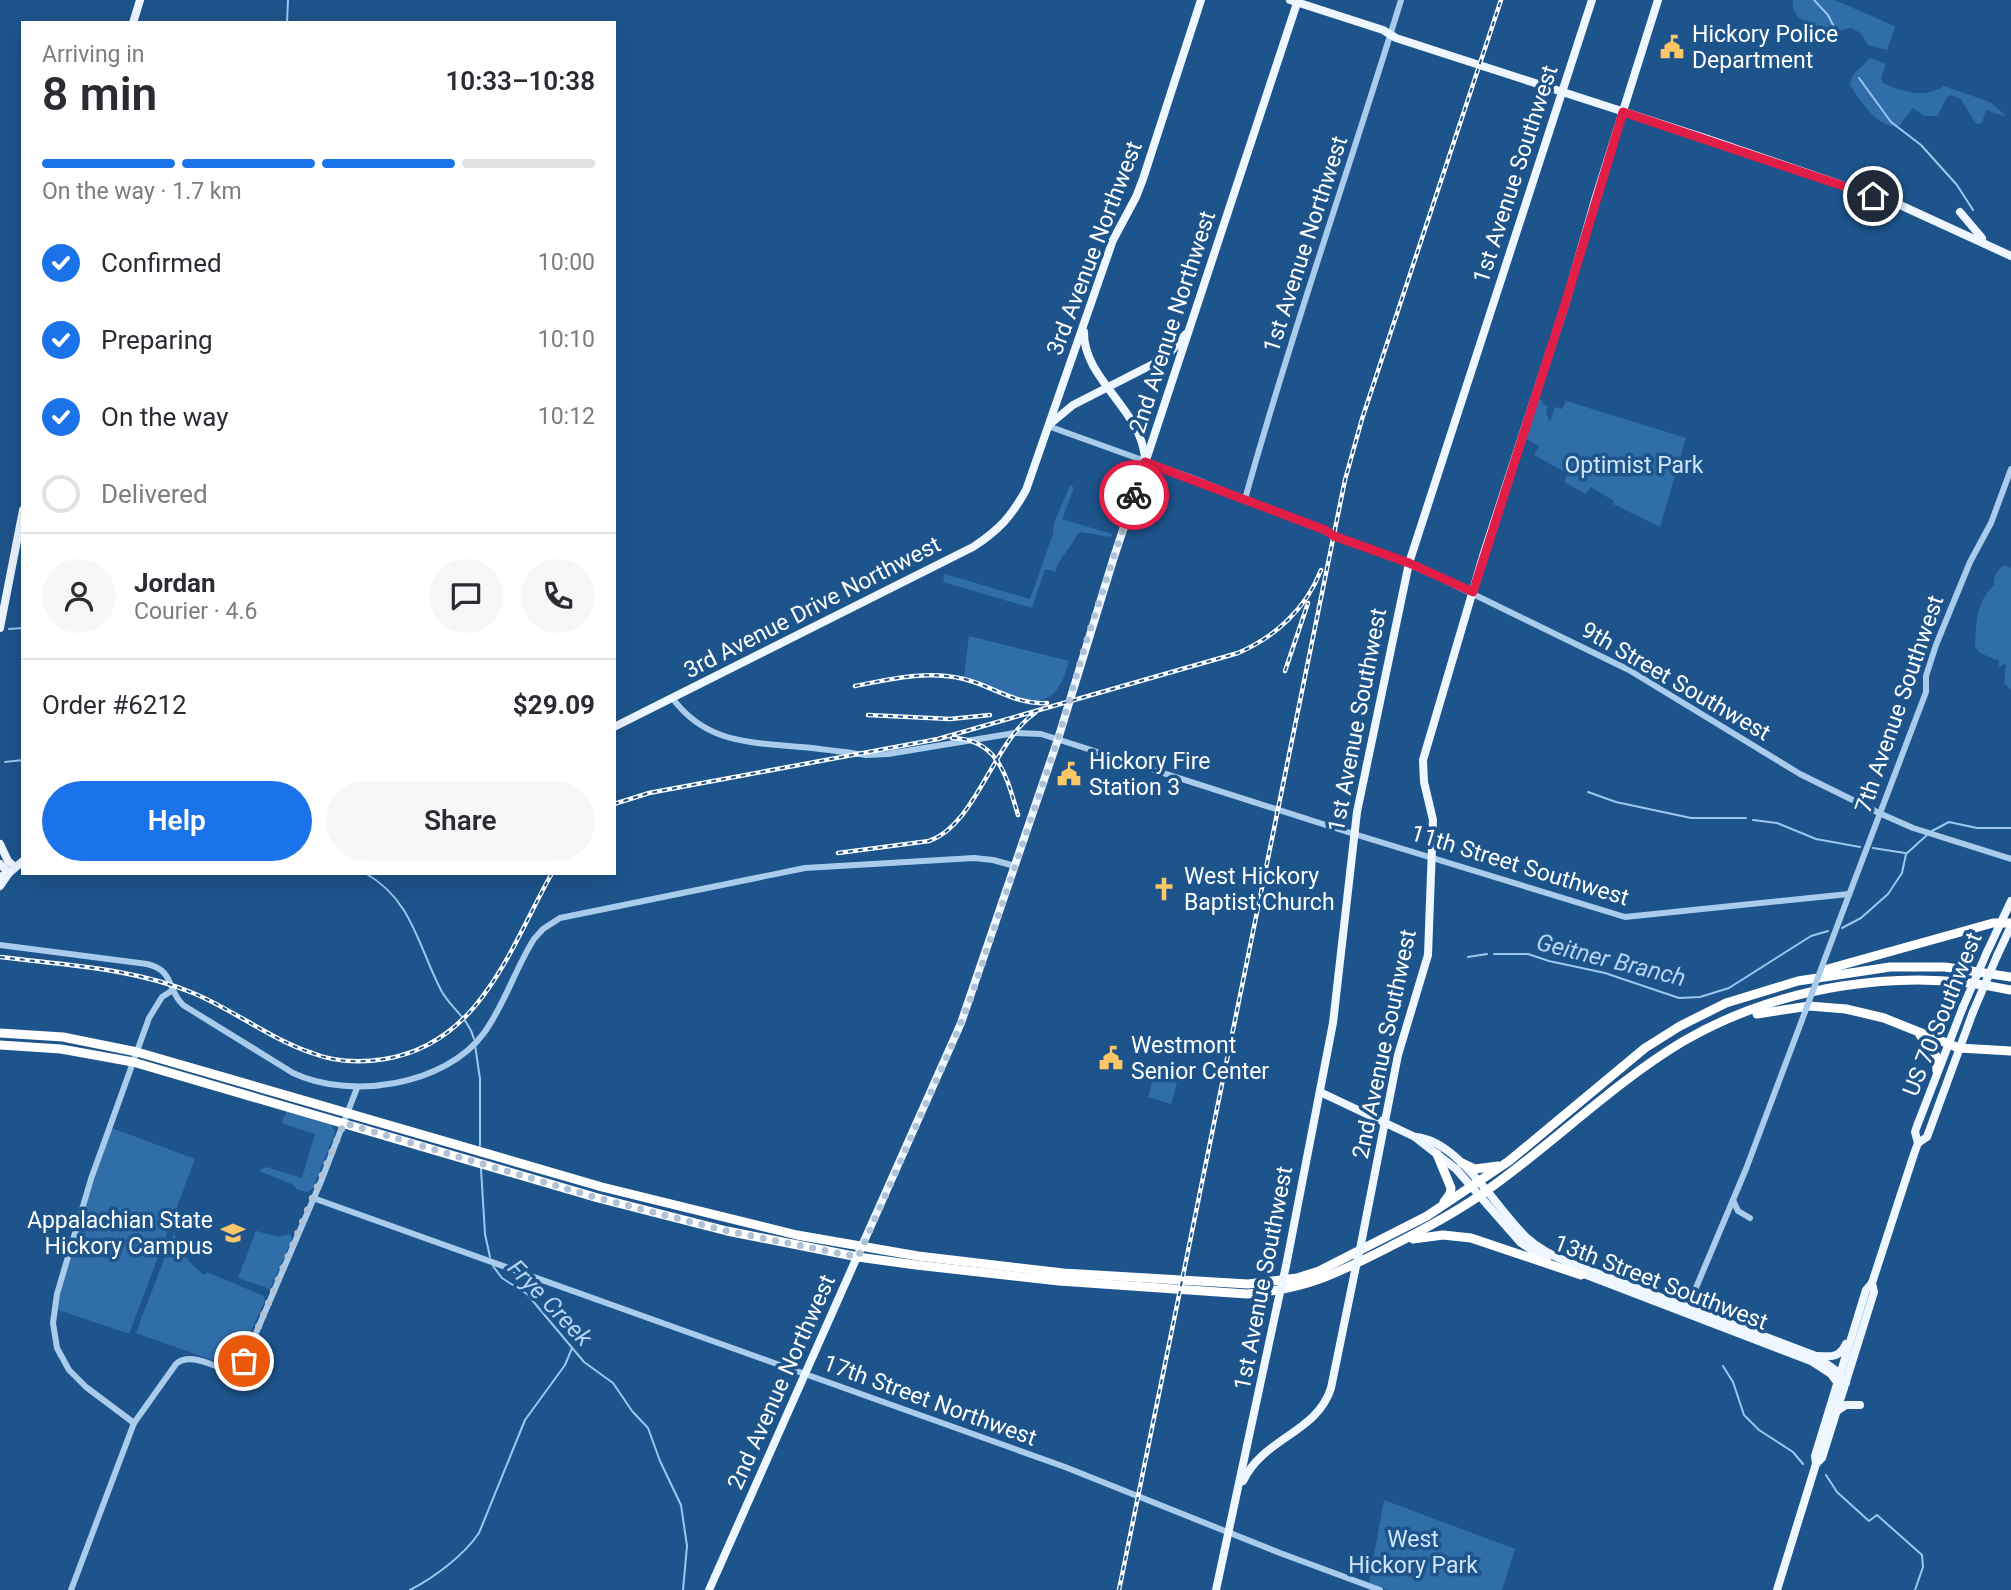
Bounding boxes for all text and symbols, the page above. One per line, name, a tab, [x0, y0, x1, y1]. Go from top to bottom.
place label: Hickory Police Department	[1692, 21, 1838, 74]
public building icon: Hickory Police Department	[1658, 33, 1686, 61]
text: Arriving in	[42, 41, 145, 68]
street label: 1st Avenue Southwest	[1467, 62, 1563, 286]
text: 10:33–10:38	[445, 66, 595, 96]
text: 8 min	[42, 67, 157, 121]
street label: 1st Avenue Northwest	[1258, 133, 1353, 356]
street label: 3rd Avenue Northwest	[1041, 137, 1148, 359]
pin	[1843, 166, 1903, 226]
icon: home	[1854, 177, 1892, 215]
text: On the way · 1.7 km	[42, 178, 242, 205]
street label: 2nd Avenue Northwest	[1124, 208, 1221, 437]
icon: check	[42, 244, 80, 282]
text: Confirmed	[101, 248, 222, 278]
text: 10:00	[538, 249, 595, 276]
icon: check	[42, 321, 80, 359]
text: Preparing	[101, 325, 213, 355]
text: 10:10	[538, 326, 595, 353]
icon: check	[42, 398, 80, 436]
text: On the way	[101, 402, 229, 432]
text: 10:12	[538, 403, 595, 430]
park label: Optimist Park	[1564, 452, 1704, 479]
courier	[1099, 460, 1169, 530]
icon: bike	[1115, 476, 1153, 514]
text: Delivered	[101, 479, 208, 509]
street label: 3rd Avenue Drive Northwest	[679, 531, 945, 684]
button: person	[42, 559, 116, 633]
button: chat	[429, 559, 503, 633]
button: phone	[521, 559, 595, 633]
text: Jordan	[134, 568, 216, 598]
street label: 7th Avenue Southwest	[1850, 592, 1949, 816]
text: Courier · 4.6	[134, 598, 257, 625]
street label: 1st Avenue Southwest	[1323, 606, 1392, 834]
street label: 9th Street Southwest	[1576, 616, 1775, 747]
text: Order #6212	[42, 690, 187, 720]
text: $29.09	[513, 690, 595, 720]
place label: Hickory Fire Station 3	[1089, 748, 1210, 801]
public building icon: Hickory Fire Station 3	[1055, 760, 1083, 788]
button: Help	[42, 781, 312, 861]
button: Share	[326, 781, 595, 861]
street label: 11th Street Southwest	[1408, 819, 1632, 912]
place label: West Hickory Baptist Church	[1184, 863, 1335, 916]
church icon: West Hickory Baptist Church	[1150, 875, 1178, 903]
street label: 2nd Avenue Southwest	[1347, 927, 1422, 1161]
water label: Geitner Branch	[1533, 928, 1689, 992]
street label: US 70 Southwest	[1897, 928, 1988, 1100]
place label: Westmont Senior Center	[1131, 1032, 1269, 1085]
public building icon: Westmont Senior Center	[1097, 1044, 1125, 1072]
street label: 1st Avenue Southwest	[1229, 1164, 1298, 1392]
place label: Appalachian State Hickory Campus	[27, 1207, 213, 1260]
school or university icon: Appalachian State Hickory Campus	[219, 1219, 247, 1247]
street label: 13th Street Southwest	[1550, 1229, 1771, 1336]
water label: Frye Creek	[502, 1254, 599, 1353]
street label: 2nd Avenue Northwest	[722, 1271, 841, 1494]
pin	[214, 1331, 274, 1391]
icon: bag	[225, 1342, 263, 1380]
street label: 17th Street Northwest	[819, 1349, 1040, 1452]
park label: West Hickory Park	[1348, 1526, 1478, 1579]

